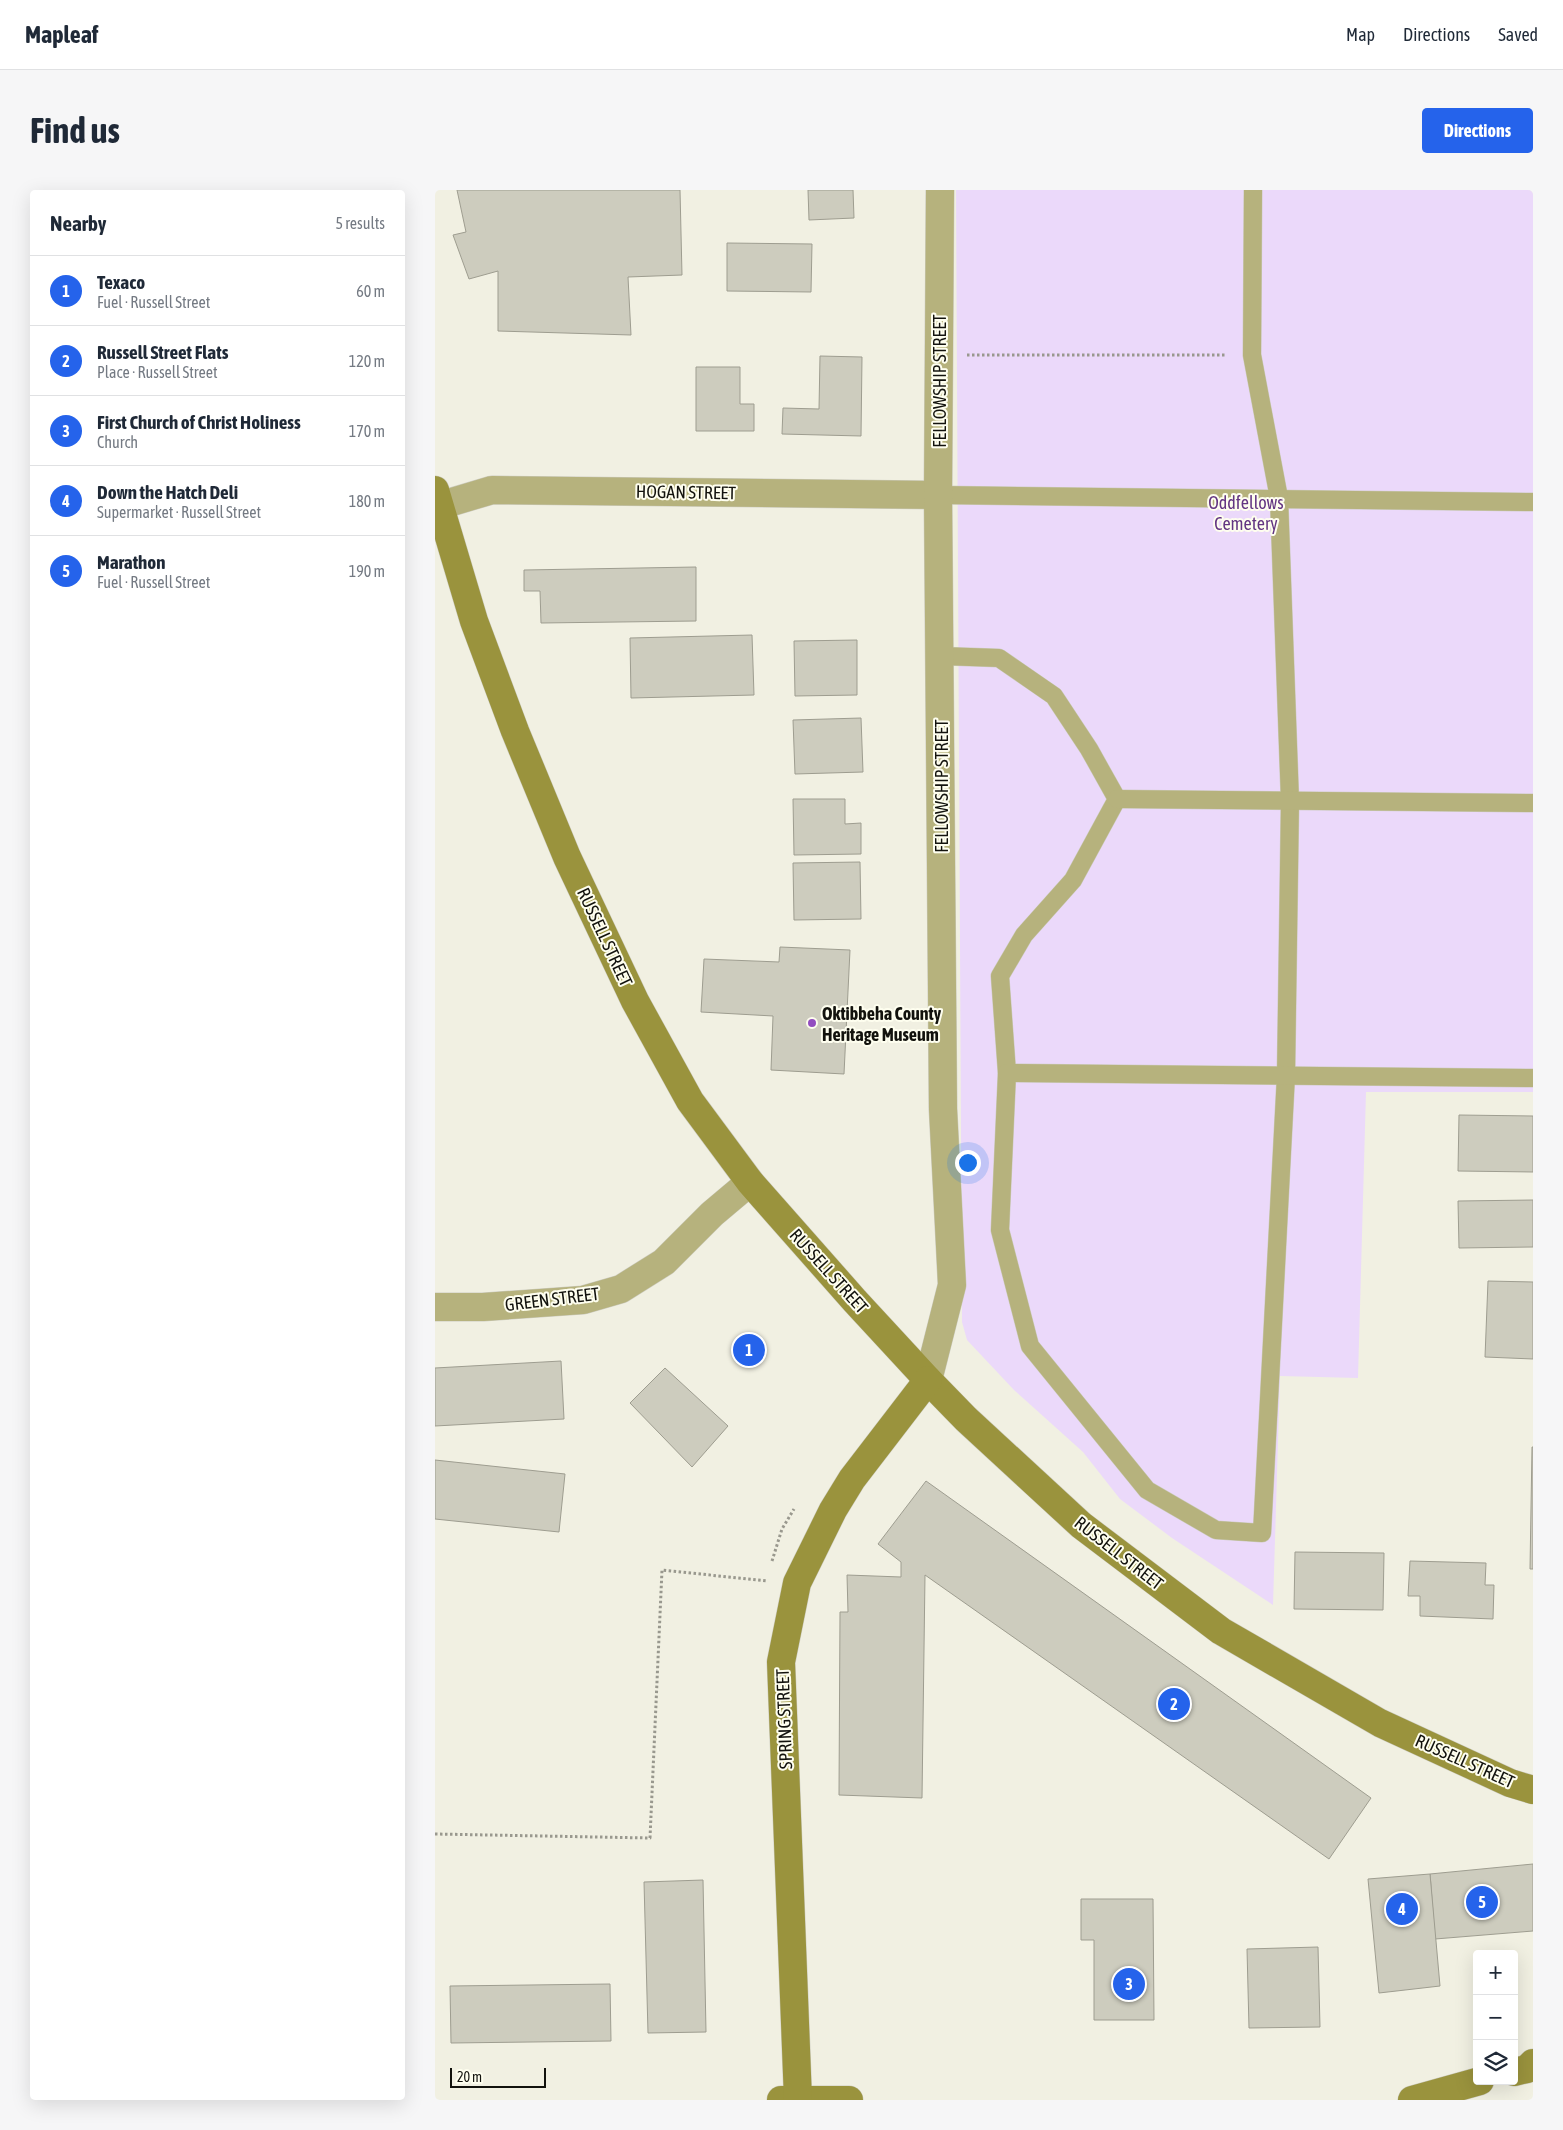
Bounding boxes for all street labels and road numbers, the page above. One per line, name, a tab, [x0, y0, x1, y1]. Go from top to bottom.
street label: FELLOWSHIP STREET	[929, 314, 950, 448]
street label: HOGAN STREET	[636, 481, 736, 503]
street label: FELLOWSHIP STREET	[931, 719, 952, 853]
street label: RUSSELL STREET	[573, 884, 637, 990]
street label: RUSSELL STREET	[786, 1224, 872, 1318]
street label: GREEN STREET	[504, 1283, 600, 1315]
street label: RUSSELL STREET	[1071, 1512, 1168, 1594]
street label: SPRING STREET	[772, 1668, 796, 1769]
street label: RUSSELL STREET	[1412, 1730, 1518, 1792]

